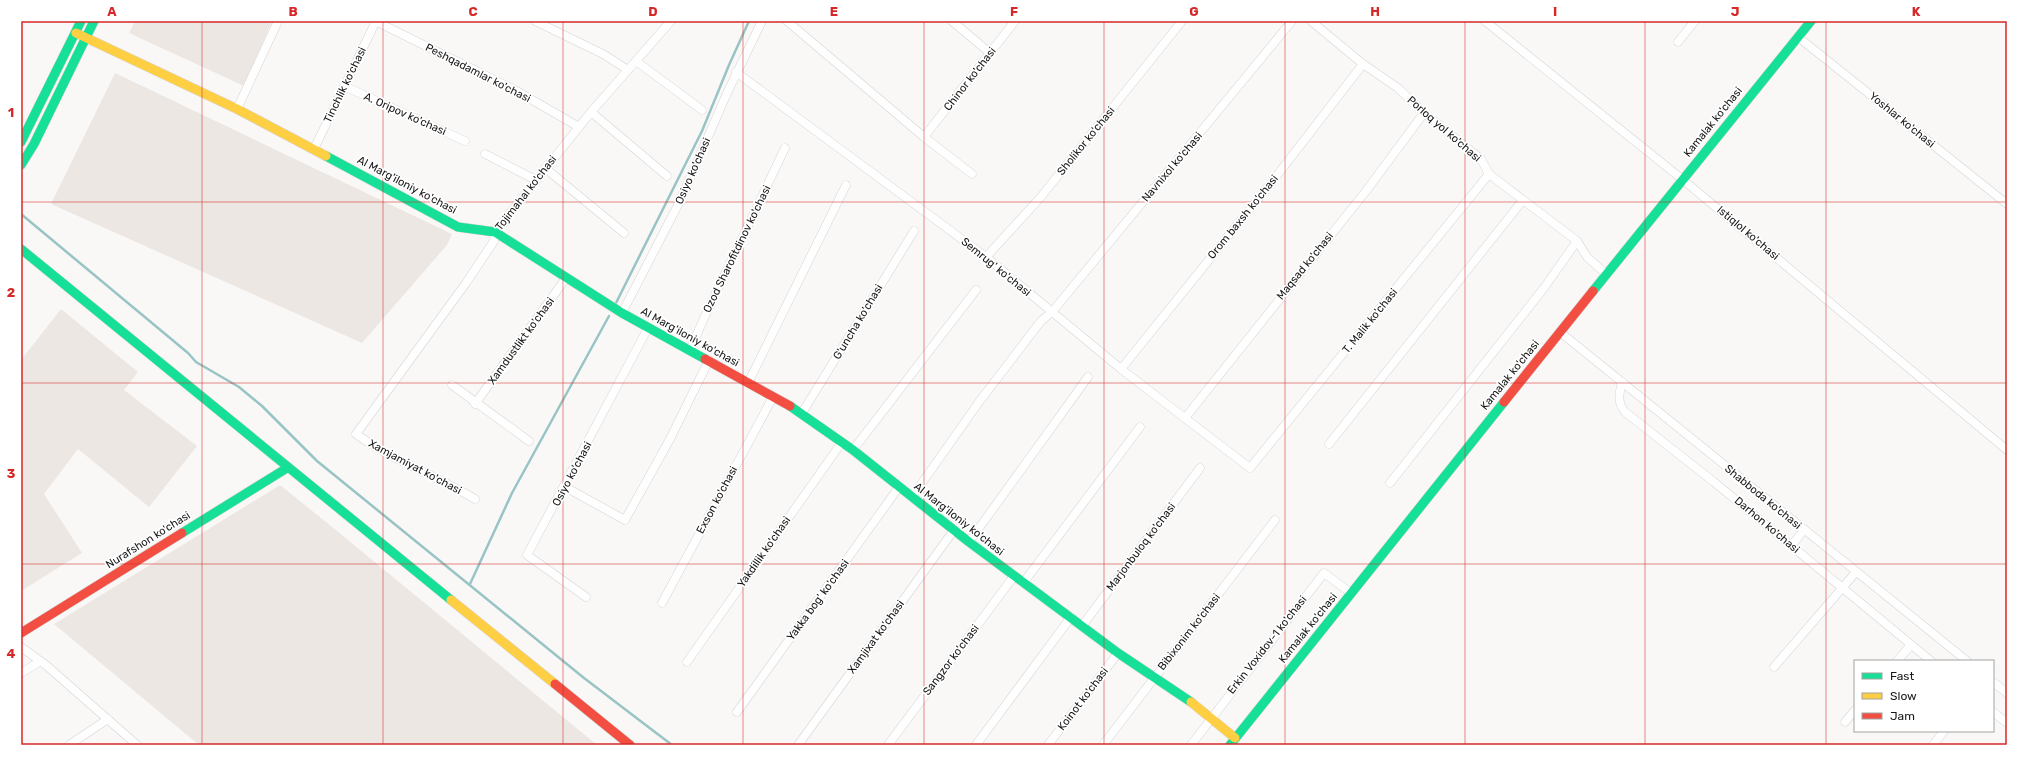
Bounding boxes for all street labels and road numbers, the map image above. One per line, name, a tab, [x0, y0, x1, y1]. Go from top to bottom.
street label: Peshqadamlar ko'chasi	[423, 41, 533, 105]
street label: Tinchlik ko'chasi	[321, 45, 369, 125]
street label: Chinor ko'chasi	[941, 45, 999, 113]
street label: Kamalak ko'chasi	[1681, 84, 1745, 160]
street label: A. Oripov ko'chasi	[362, 90, 448, 138]
street label: Yoshlar ko'chasi	[1867, 90, 1937, 150]
street label: Porloq yol ko'chasi	[1404, 93, 1484, 165]
street label: Sholikor ko'chasi	[1054, 104, 1118, 178]
street label: Navnixol ko'chasi	[1139, 129, 1205, 205]
street label: Osiyo ko'chasi	[673, 136, 713, 206]
street label: Al Marg'iloniy ko'chasi	[355, 153, 459, 217]
street label: Tojimahal ko'chasi	[493, 153, 559, 233]
street label: Orom baxsh ko'chasi	[1205, 172, 1281, 262]
street label: Ozod Sharofitdinov ko'chasi	[700, 183, 774, 315]
street label: Istiqlol ko'chasi	[1714, 203, 1782, 263]
street label: Maqsad ko'chasi	[1274, 230, 1336, 302]
street label: Semrug' ko'chasi	[959, 235, 1033, 299]
street label: G'uncha ko'chasi	[830, 282, 886, 362]
street label: T. Malik ko'chasi	[1340, 286, 1400, 356]
street label: Xamdustlikt ko'chasi	[485, 295, 557, 387]
street label: Al Marg'iloniy ko'chasi	[639, 305, 741, 369]
street label: Kamalak ko'chasi	[1478, 337, 1542, 413]
street label: Xamjamiyat ko'chasi	[366, 437, 464, 497]
street label: Osiyo ko'chasi	[550, 440, 594, 508]
street label: Shabboda ko'chasi	[1722, 462, 1804, 532]
street label: Exson ko'chasi	[694, 464, 740, 536]
street label: Al Marg'iloniy ko'chasi	[911, 480, 1007, 558]
street label: Darhon ko'chasi	[1732, 494, 1802, 556]
street label: Marjonbuloq ko'chasi	[1104, 500, 1178, 594]
street label: Nurafshon ko'chasi	[103, 509, 193, 571]
street label: Yakdillik ko'chasi	[735, 514, 793, 590]
street label: Yakka bog' ko'chasi	[784, 557, 852, 643]
street label: Kamalak ko'chasi	[1276, 590, 1340, 666]
street label: Bibixonim ko'chasi	[1155, 591, 1223, 673]
street label: Erkin Voxidov-1 ko'chasi	[1225, 593, 1309, 697]
street label: Xamjixat ko'chasi	[845, 598, 907, 676]
street label: Sangzor ko'chasi	[920, 622, 982, 698]
street label: Koinot ko'chasi	[1055, 665, 1111, 733]

